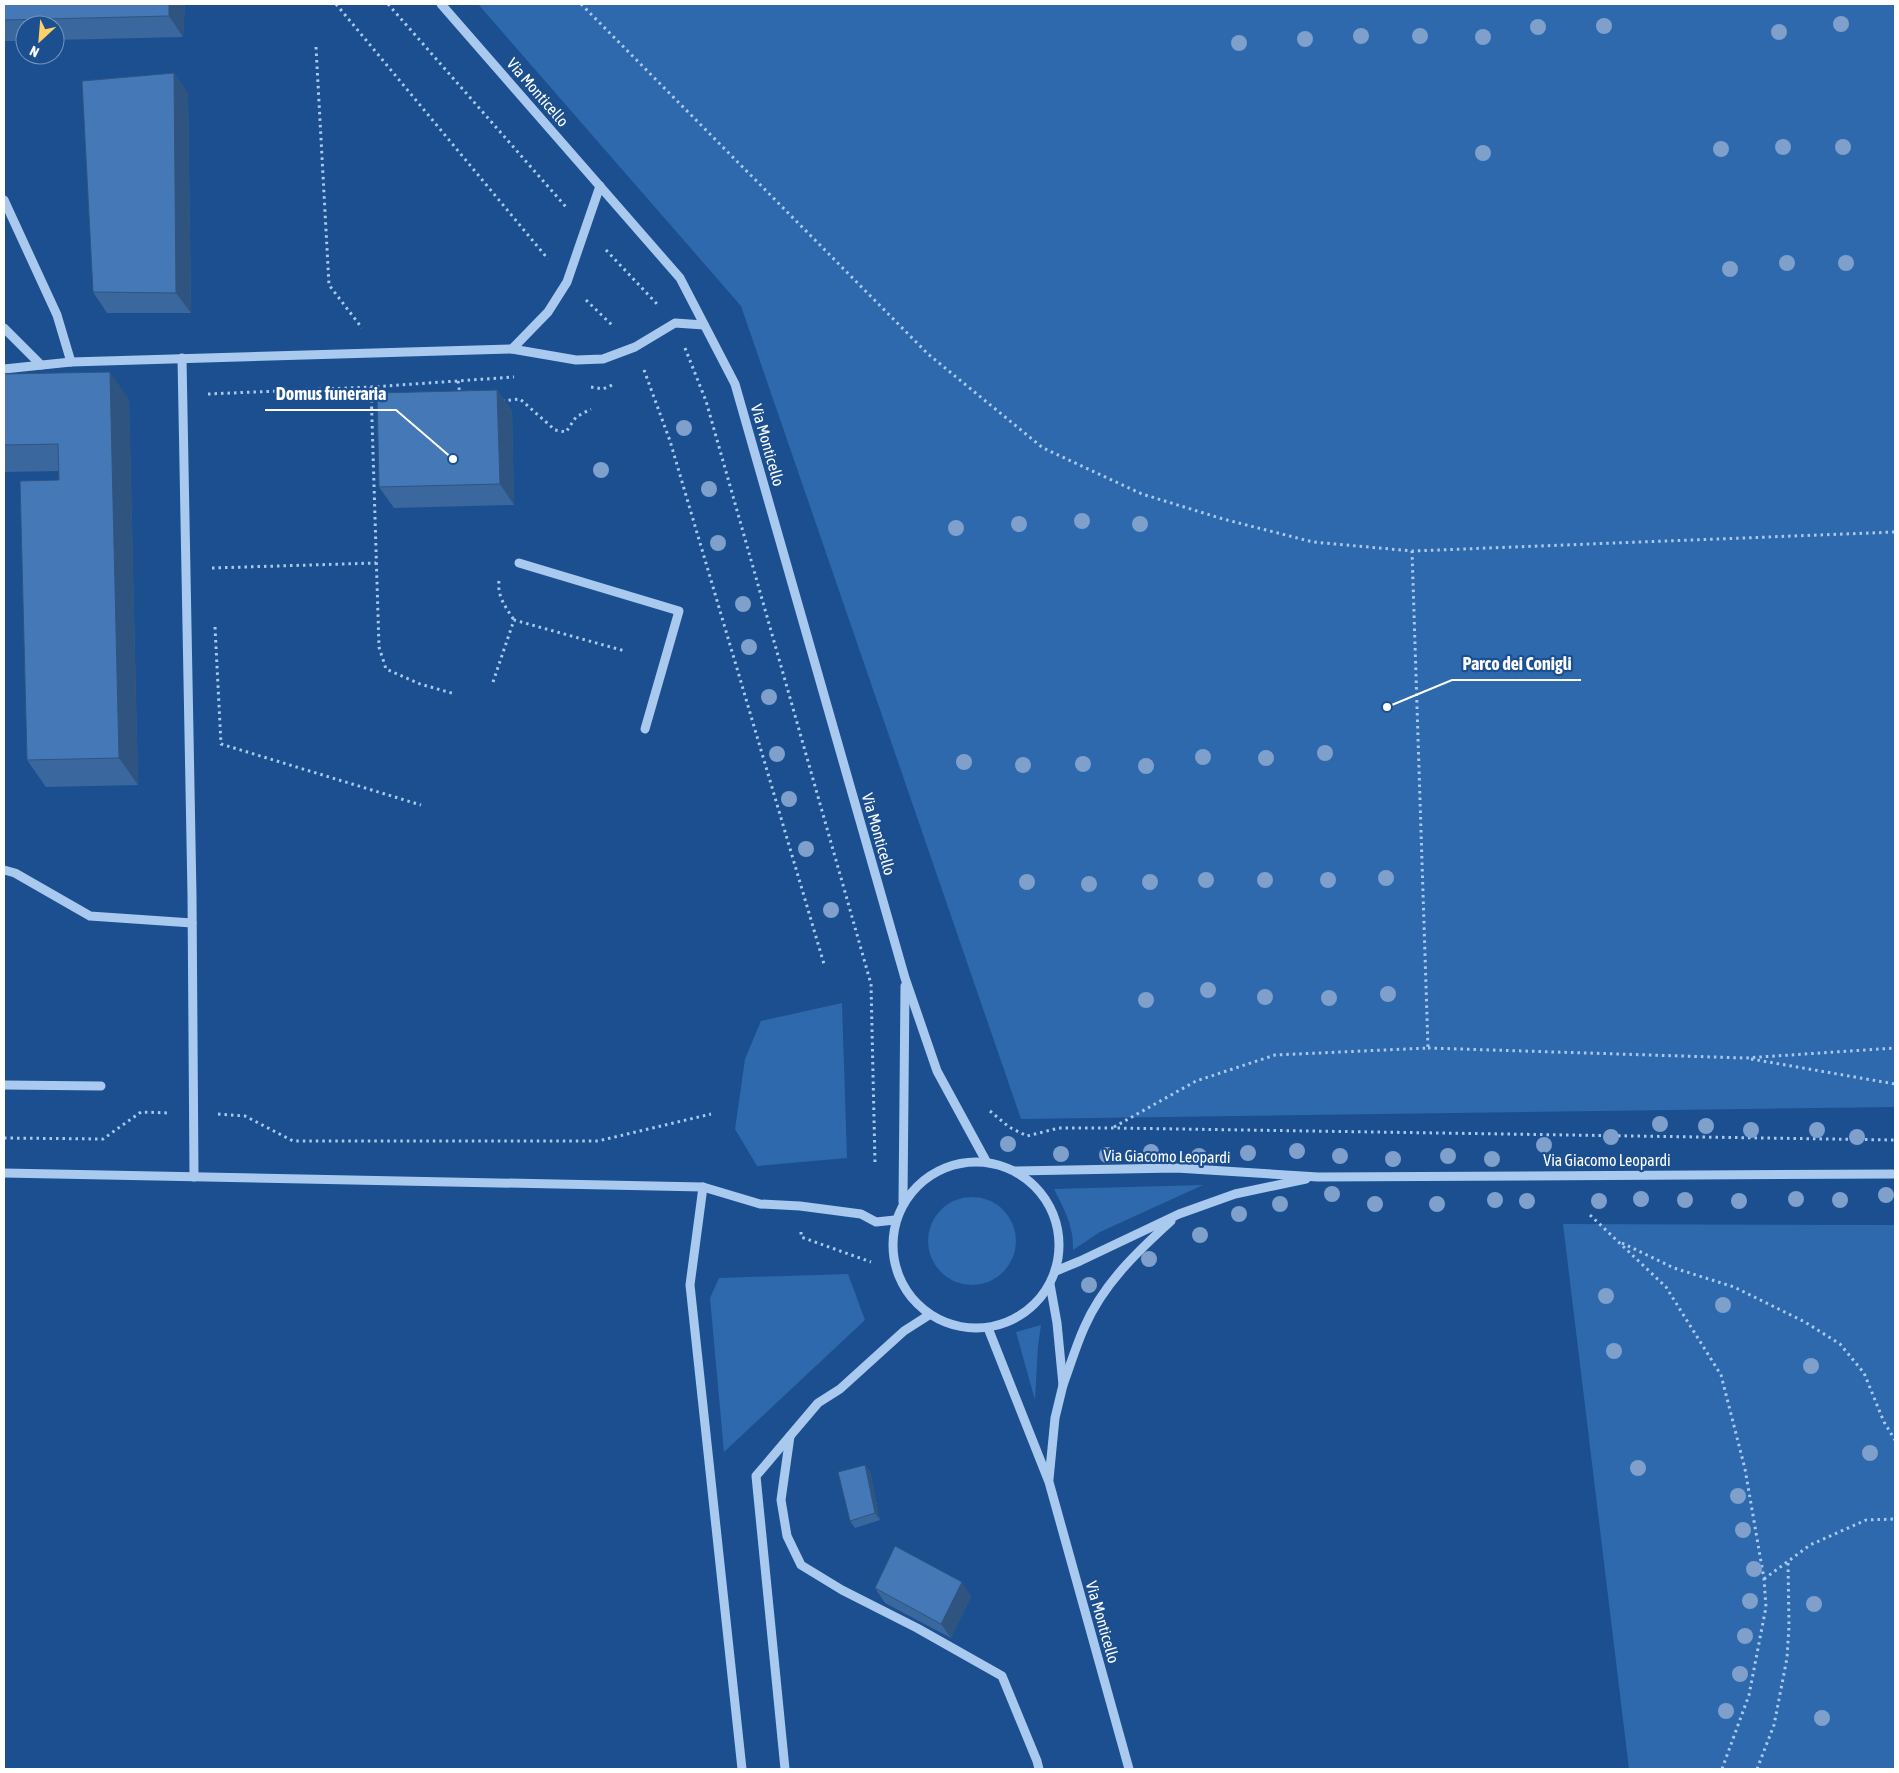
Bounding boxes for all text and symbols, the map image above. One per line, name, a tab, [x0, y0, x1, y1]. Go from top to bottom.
north arrow	[15, 15, 65, 65]
text: N	[27, 43, 42, 61]
street label: Via Monticello	[503, 54, 573, 130]
callout: Domus funeraria	[265, 377, 396, 410]
text: Domus funeraria	[276, 383, 386, 404]
street label: Via Monticello	[748, 402, 788, 488]
callout: Parco dei Conigli	[1452, 647, 1581, 680]
text: Parco dei Conigli	[1462, 653, 1572, 674]
street label: Via Monticello	[859, 791, 899, 877]
street label: Via Giacomo Leopardi	[1103, 1146, 1231, 1167]
street label: Via Giacomo Leopardi	[1543, 1151, 1671, 1170]
street label: Via Monticello	[1083, 1579, 1123, 1665]

